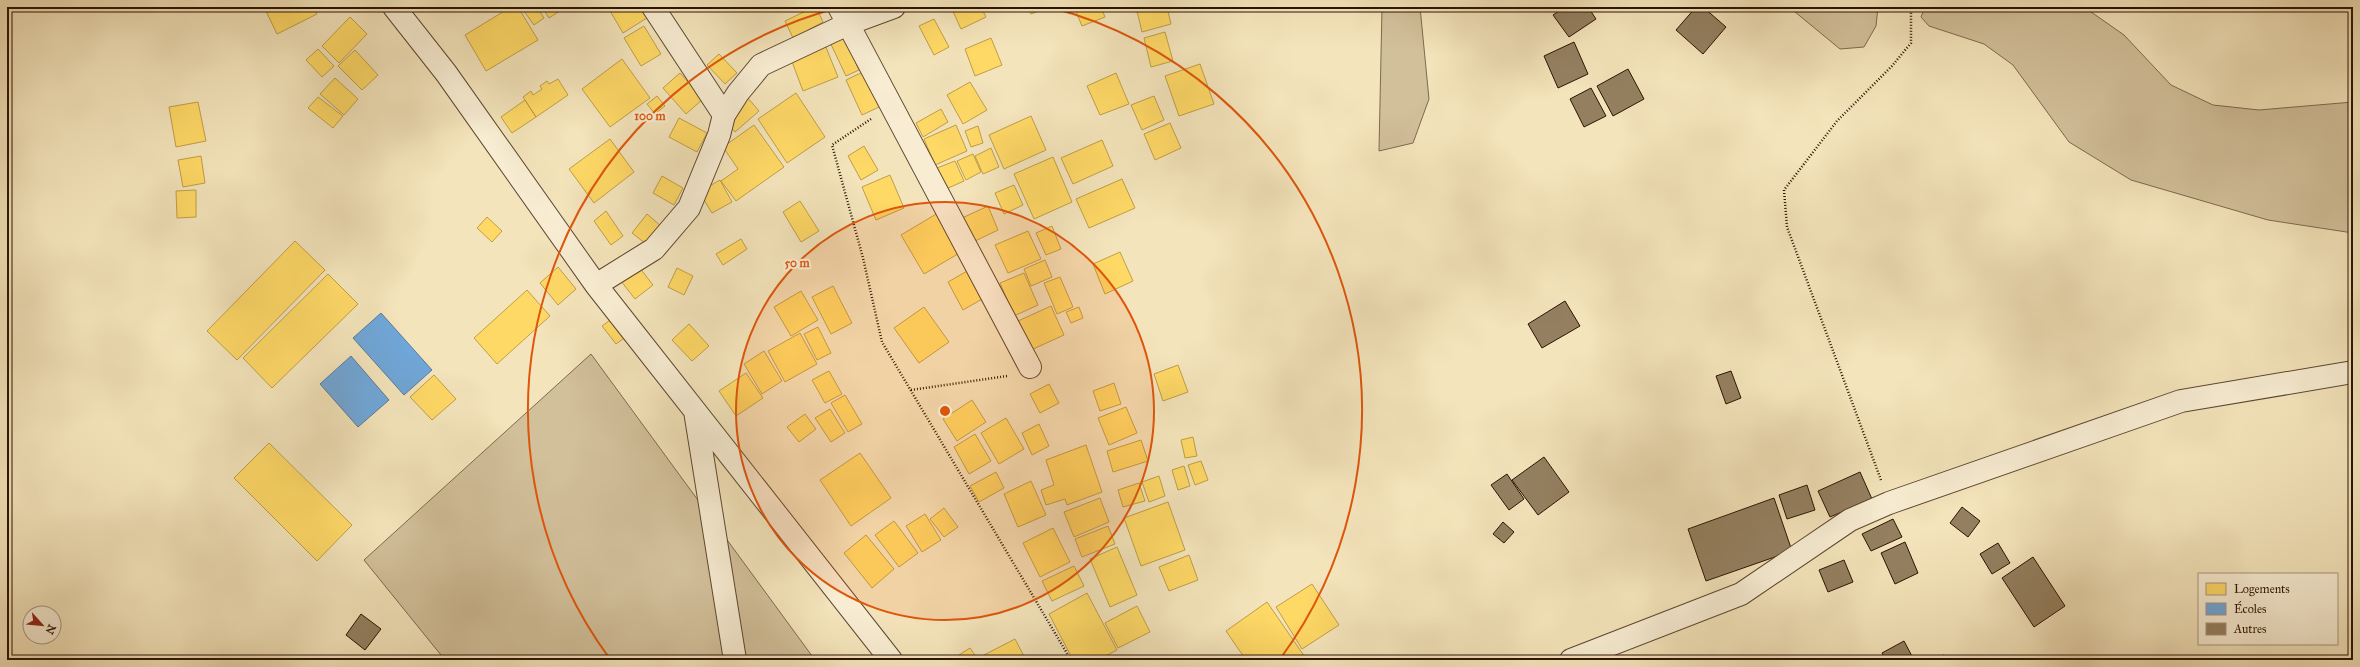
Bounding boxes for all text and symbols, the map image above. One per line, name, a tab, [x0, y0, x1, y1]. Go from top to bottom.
text: 100 m	[634, 109, 667, 123]
text: 50 m	[784, 256, 811, 270]
centre of rings	[938, 404, 952, 418]
legend	[2198, 573, 2338, 645]
text: Logements	[2234, 582, 2290, 597]
text: Écoles	[2234, 600, 2266, 616]
north arrow	[22, 605, 62, 645]
text: N	[42, 622, 58, 637]
text: Autres	[2233, 622, 2266, 636]

